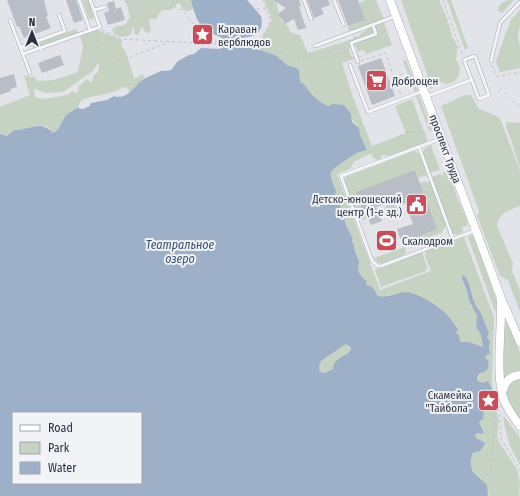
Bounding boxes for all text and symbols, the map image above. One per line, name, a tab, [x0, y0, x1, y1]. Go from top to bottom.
north arrow	[12, 12, 52, 52]
text: N	[29, 16, 35, 29]
place icon: Караван верблюдов	[189, 22, 215, 48]
place label: Караван верблюдов	[218, 23, 271, 49]
supermarket icon: Доброцен	[364, 68, 390, 94]
place label: Доброцен	[391, 75, 438, 88]
street label: проспект Труда	[427, 113, 463, 185]
public building icon: Детско-юношеский центр (1-е зд.)	[404, 192, 430, 218]
place label: Детско-юношеский центр (1-е зд.)	[311, 193, 402, 219]
sports icon: Скалодром	[373, 228, 399, 254]
place label: Скалодром	[402, 235, 453, 248]
water label: Театральное озеро	[146, 238, 215, 266]
place icon: Скамейка "Тайбола"	[475, 388, 501, 414]
place label: Скамейка "Тайбола"	[425, 389, 472, 415]
legend	[12, 412, 142, 484]
text: Road	[48, 421, 73, 435]
text: Park	[48, 441, 70, 455]
text: Water	[48, 461, 77, 475]

